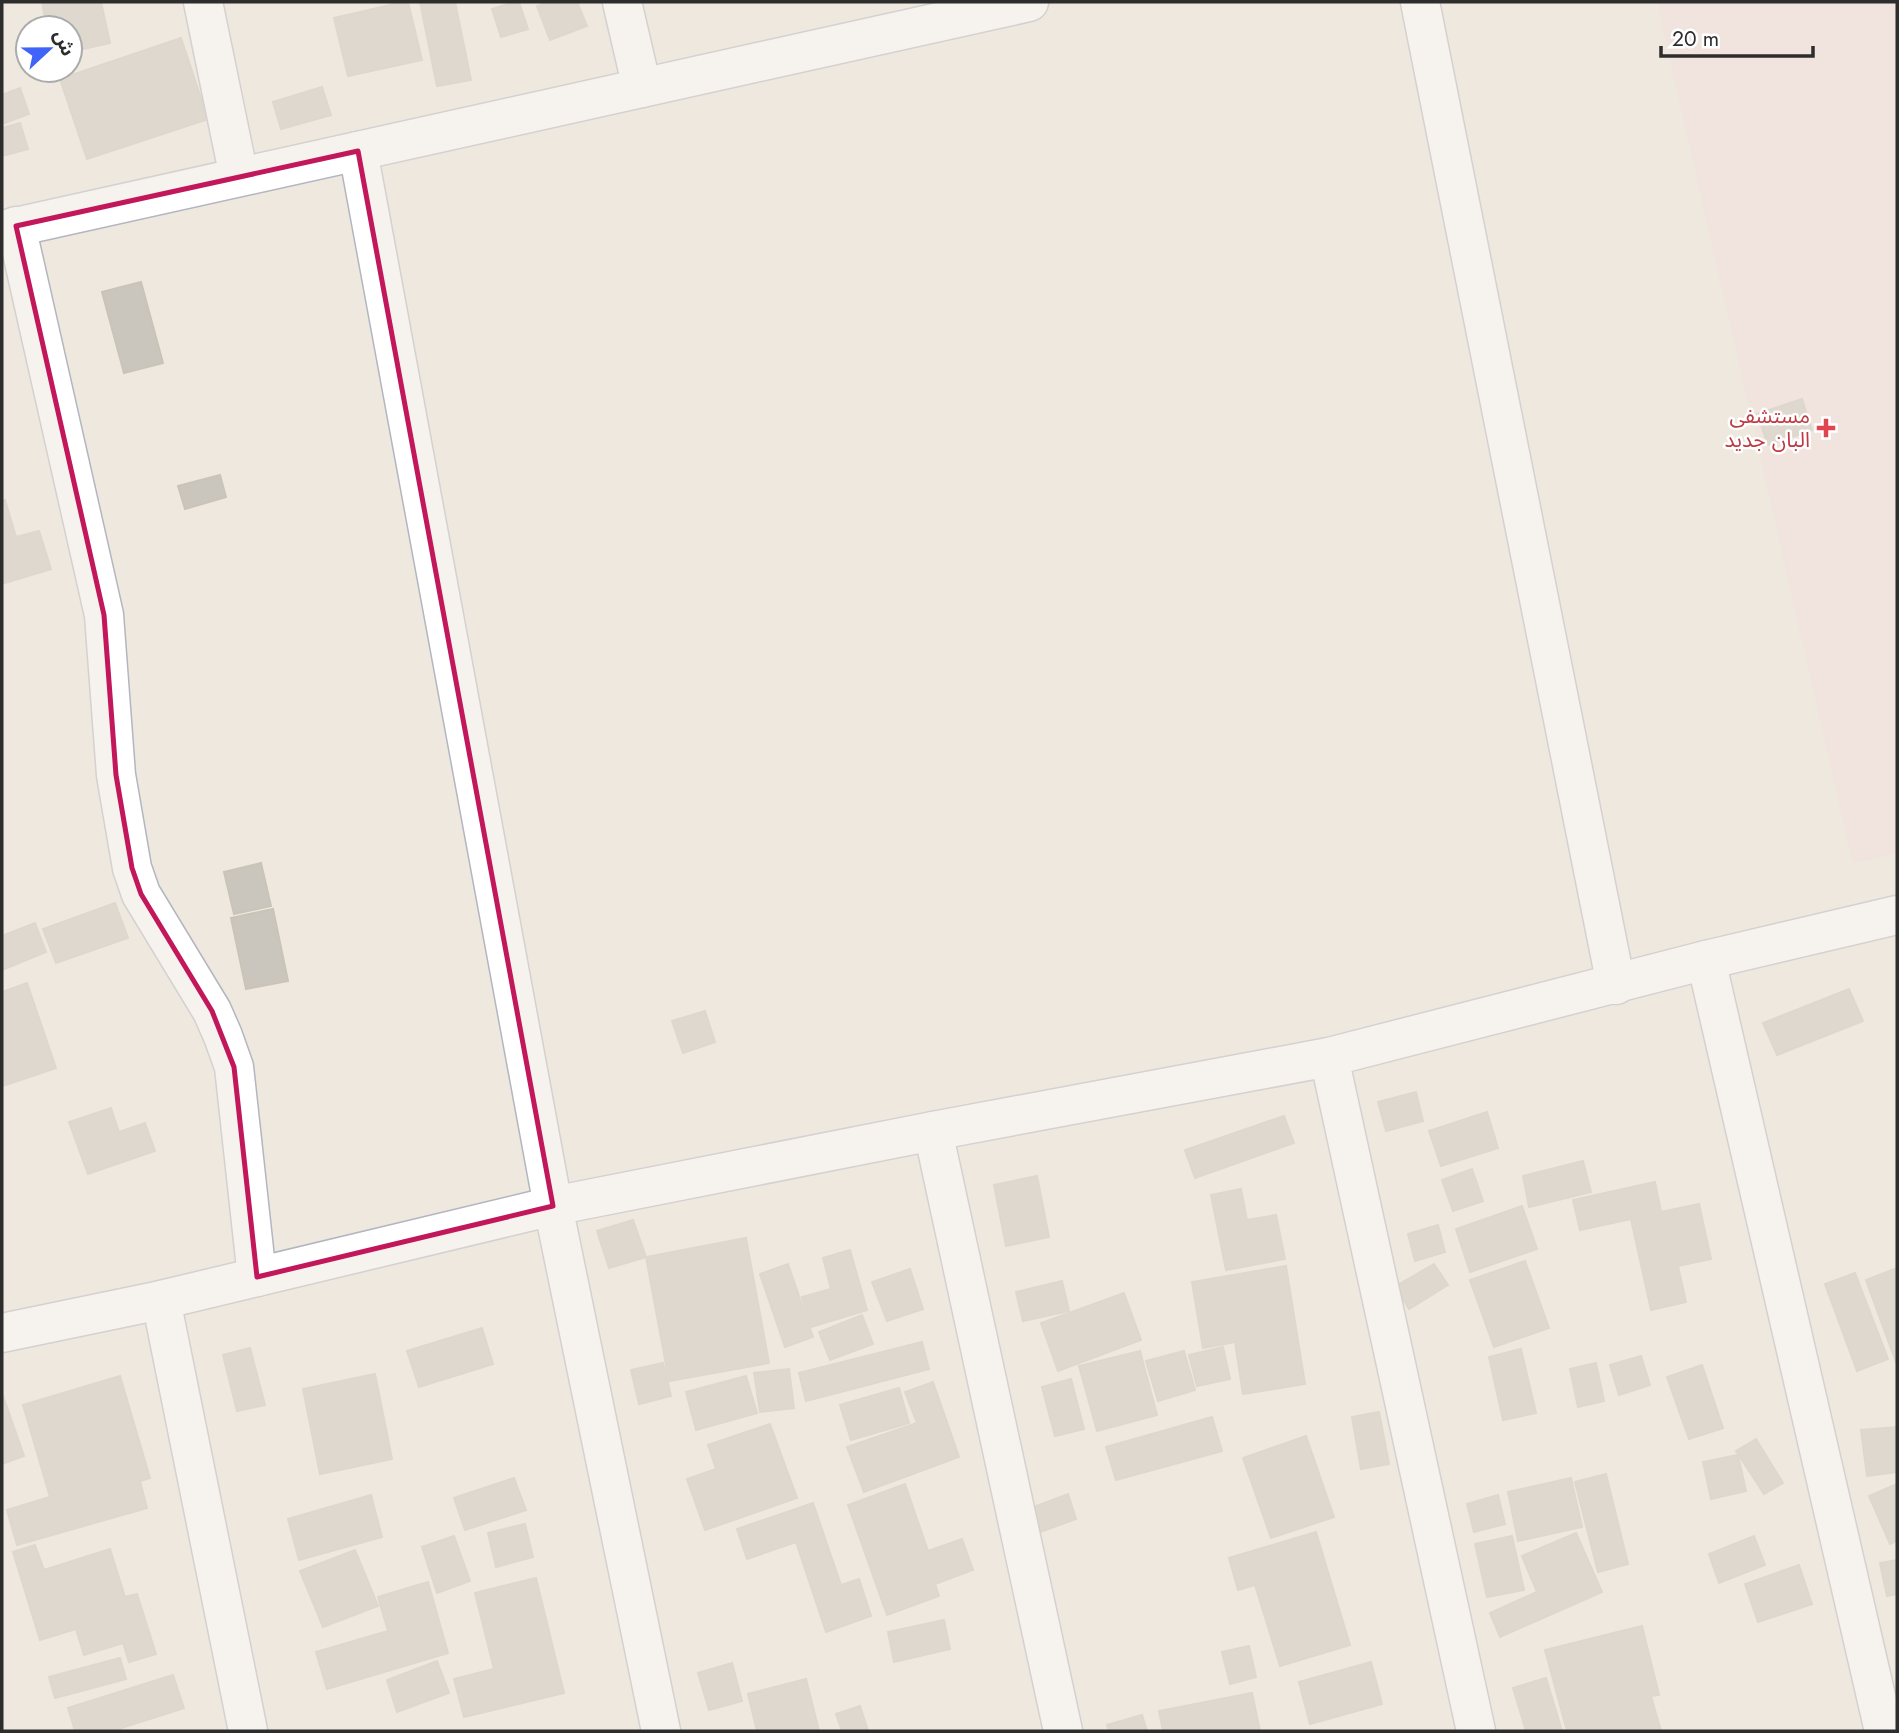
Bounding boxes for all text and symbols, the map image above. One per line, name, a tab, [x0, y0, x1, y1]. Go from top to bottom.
north arrow	[14, 14, 84, 84]
scale bar	[1661, 14, 1813, 58]
text: 20 m	[1672, 24, 1719, 54]
text: ش	[47, 26, 82, 60]
place label: مستشفى البان جديد	[1725, 401, 1810, 455]
marker: مستشفى البان جديد	[1816, 418, 1836, 438]

